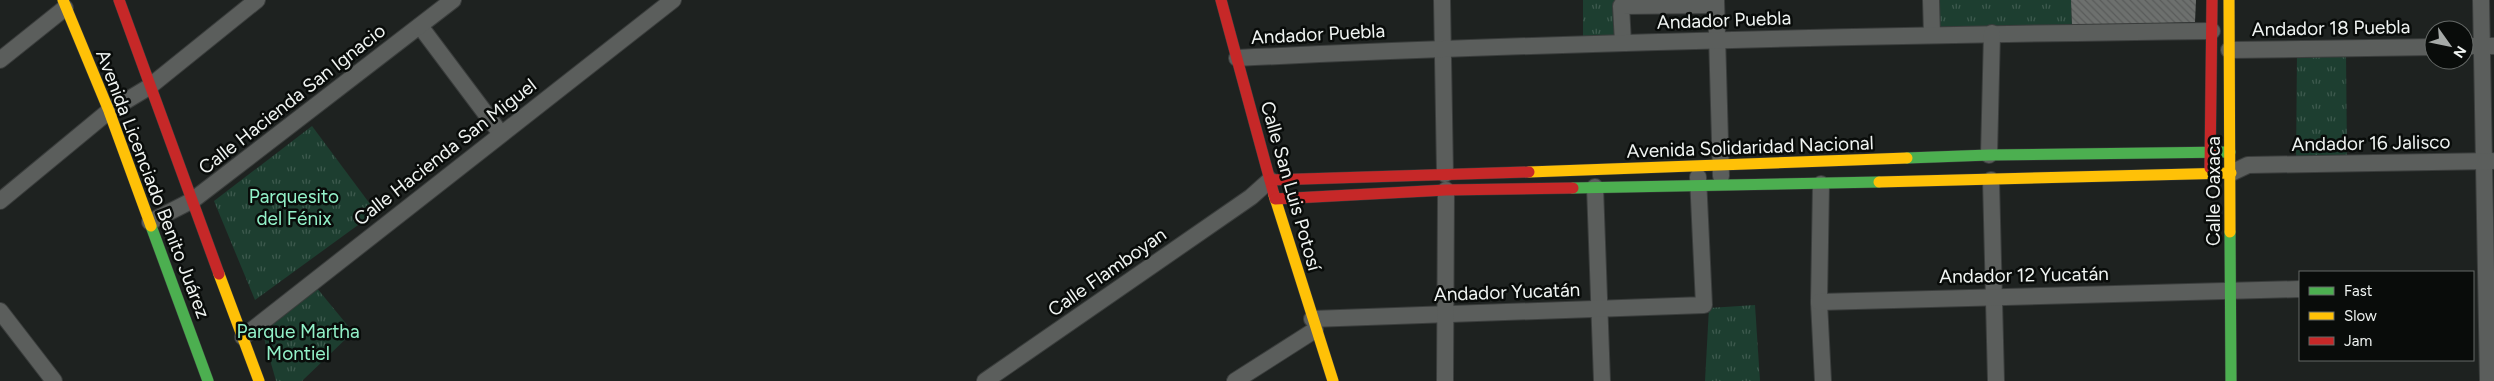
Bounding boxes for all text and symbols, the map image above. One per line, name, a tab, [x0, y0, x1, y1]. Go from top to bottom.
street label: Andador Puebla	[1656, 6, 1792, 34]
street label: Andador 18 Puebla	[2251, 15, 2411, 41]
street label: Calle Hacienda San Ignacio	[194, 19, 390, 179]
street label: Andador Puebla	[1250, 19, 1386, 49]
north arrow	[2424, 20, 2474, 70]
text: N	[2449, 43, 2470, 61]
street label: Avenida Licenciado Benito Juárez	[91, 46, 215, 322]
street label: Calle Hacienda San Miguel	[349, 74, 541, 230]
street label: Calle San Luis Potosí	[1256, 99, 1327, 275]
street label: Andador 16 Jalisco	[2291, 130, 2451, 156]
street label: Avenida Solidaridad Nacional	[1626, 131, 1874, 163]
street label: Calle Oaxaca	[2202, 136, 2225, 246]
park label: Parquesito del Fénix	[249, 185, 339, 230]
street label: Calle Flamboyan	[1043, 223, 1171, 321]
street label: Andador 12 Yucatán	[1939, 262, 2109, 288]
legend	[2299, 271, 2474, 361]
street label: Andador Yucatán	[1433, 278, 1581, 306]
text: Fast	[2344, 282, 2373, 300]
text: Slow	[2344, 307, 2377, 325]
park label: Parque Martha Montiel	[236, 320, 360, 365]
text: Jam	[2344, 332, 2372, 350]

